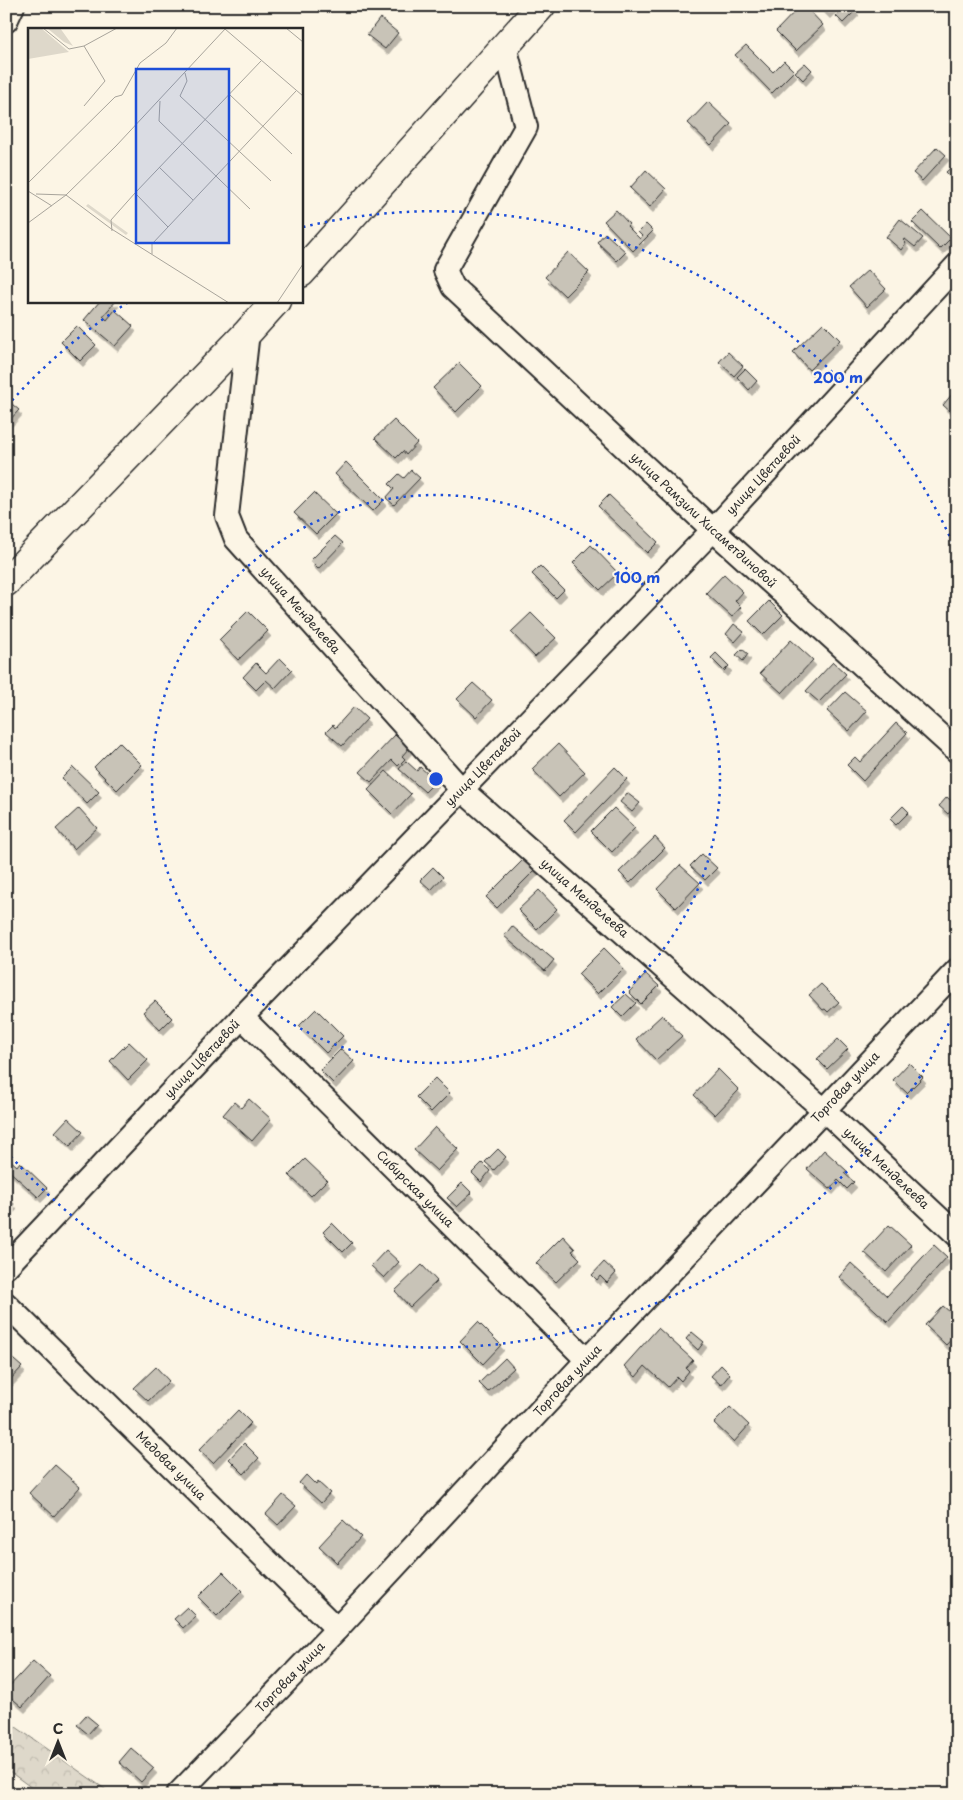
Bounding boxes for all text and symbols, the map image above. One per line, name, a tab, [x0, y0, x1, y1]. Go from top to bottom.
inset map	[28, 28, 302, 302]
text: 200 m	[813, 365, 863, 388]
street label: улица Цветаевой	[722, 431, 804, 518]
street label: улица Рамзили Хисаметдиновой	[627, 448, 781, 591]
street label: улица Менделеева	[257, 562, 346, 658]
text: 100 m	[614, 565, 660, 588]
street label: улица Цветаевой	[441, 724, 525, 810]
centre of rings	[427, 770, 445, 788]
street label: улица Менделеева	[537, 854, 633, 942]
street label: улица Цветаевой	[160, 1015, 243, 1102]
street label: Торговая улица	[806, 1047, 884, 1127]
street label: улица Менделеева	[840, 1123, 934, 1213]
street label: Сибирская улица	[373, 1146, 459, 1231]
street label: Торговая улица	[529, 1340, 605, 1420]
street label: Медовая улица	[132, 1427, 211, 1504]
street label: Торговая улица	[251, 1637, 329, 1716]
north arrow	[32, 1718, 82, 1768]
text: С	[53, 1718, 63, 1739]

